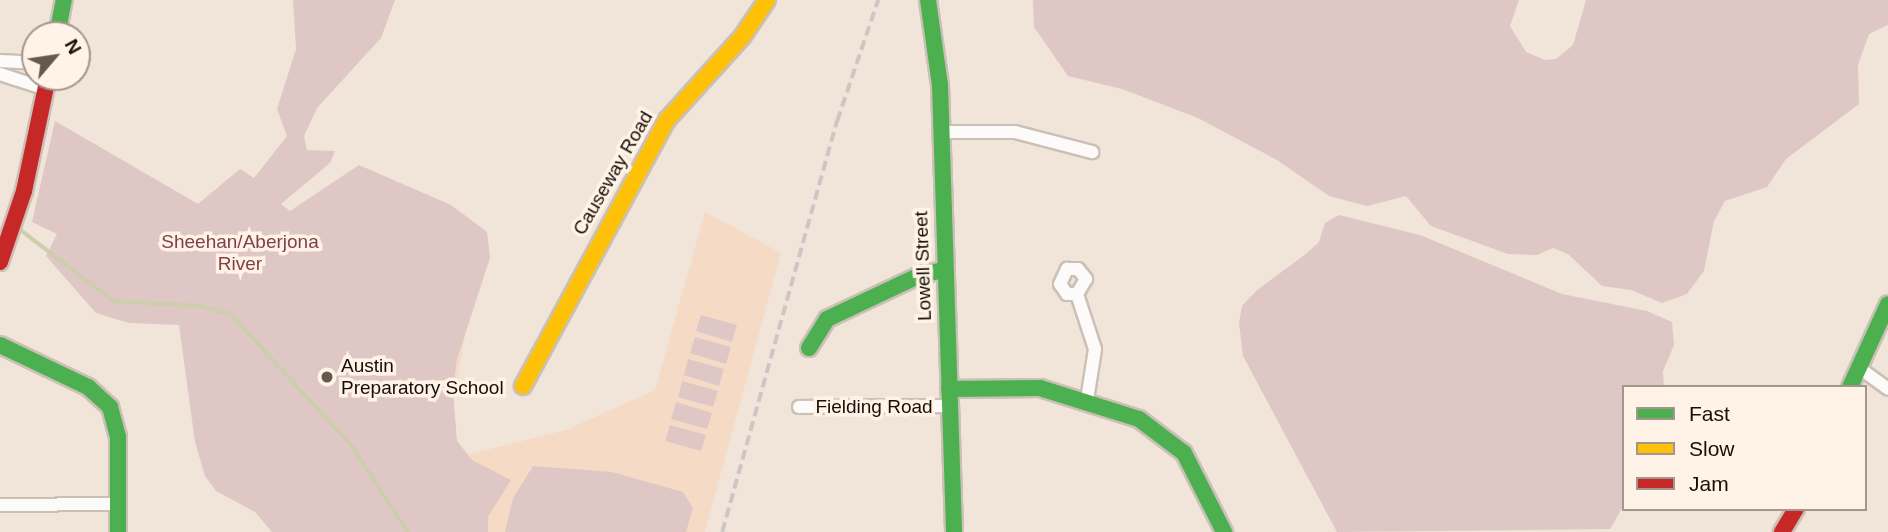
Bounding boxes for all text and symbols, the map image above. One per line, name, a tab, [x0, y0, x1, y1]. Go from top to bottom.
north arrow	[21, 21, 91, 91]
text: N	[61, 35, 86, 58]
street label: Causeway Road	[568, 107, 658, 239]
street label: Lowell Street	[910, 211, 936, 321]
park label: Sheehan/Aberjona River	[161, 231, 319, 275]
place label: Austin Preparatory School	[341, 355, 504, 399]
marker: Austin Preparatory School	[319, 369, 335, 385]
legend	[1622, 385, 1867, 511]
street label: Fielding Road	[815, 396, 933, 418]
text: Fast	[1689, 402, 1730, 425]
text: Slow	[1689, 437, 1735, 460]
text: Jam	[1689, 472, 1729, 495]

